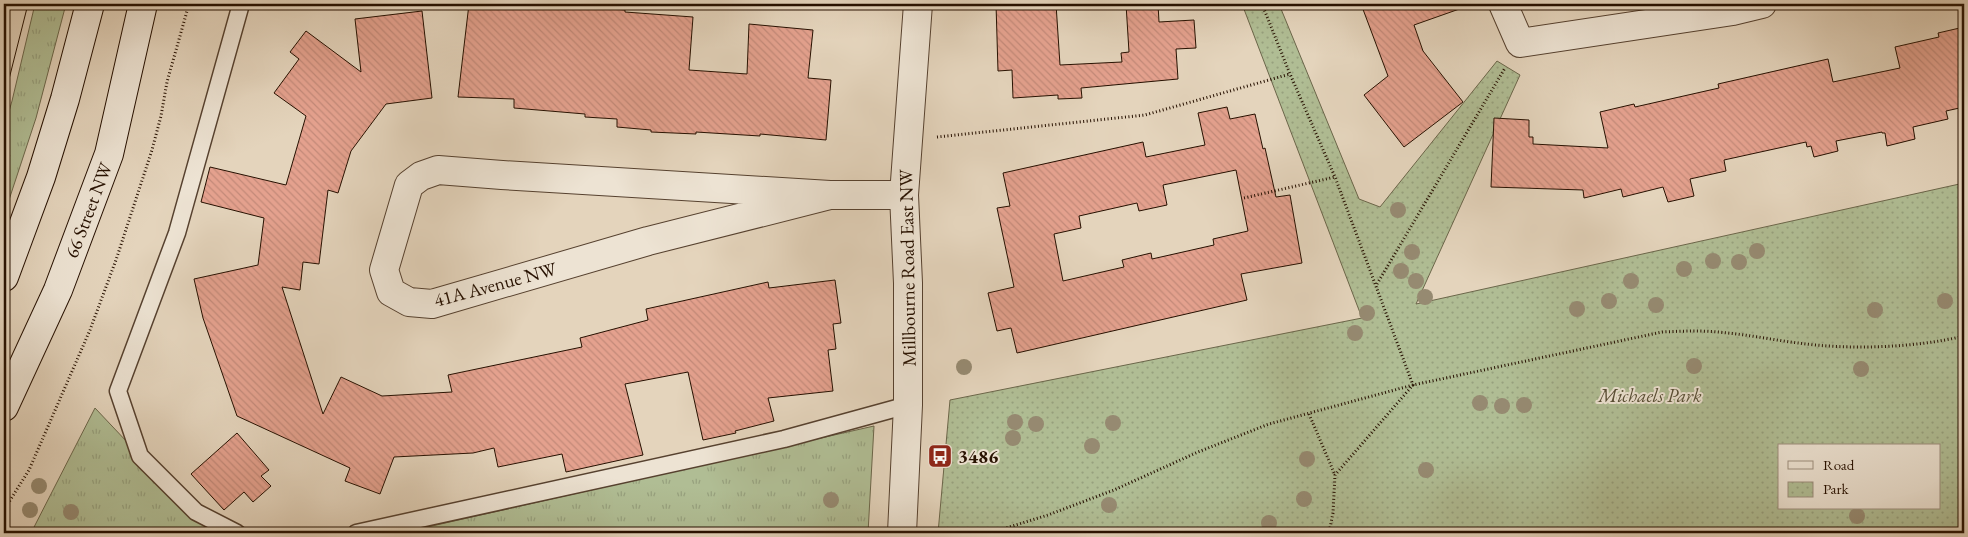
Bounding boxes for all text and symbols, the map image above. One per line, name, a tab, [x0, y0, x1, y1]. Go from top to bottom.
street label: 66 Street NW	[59, 158, 118, 261]
street label: Millbourne Road East NW	[893, 168, 922, 367]
street label: 41A Avenue NW	[431, 256, 560, 313]
park label: Michaels Park	[1597, 383, 1702, 408]
bus stop icon: 3486	[927, 443, 953, 469]
place label: 3486	[958, 444, 998, 469]
legend	[1778, 444, 1940, 510]
text: Road	[1823, 455, 1855, 474]
text: Park	[1823, 479, 1850, 498]

